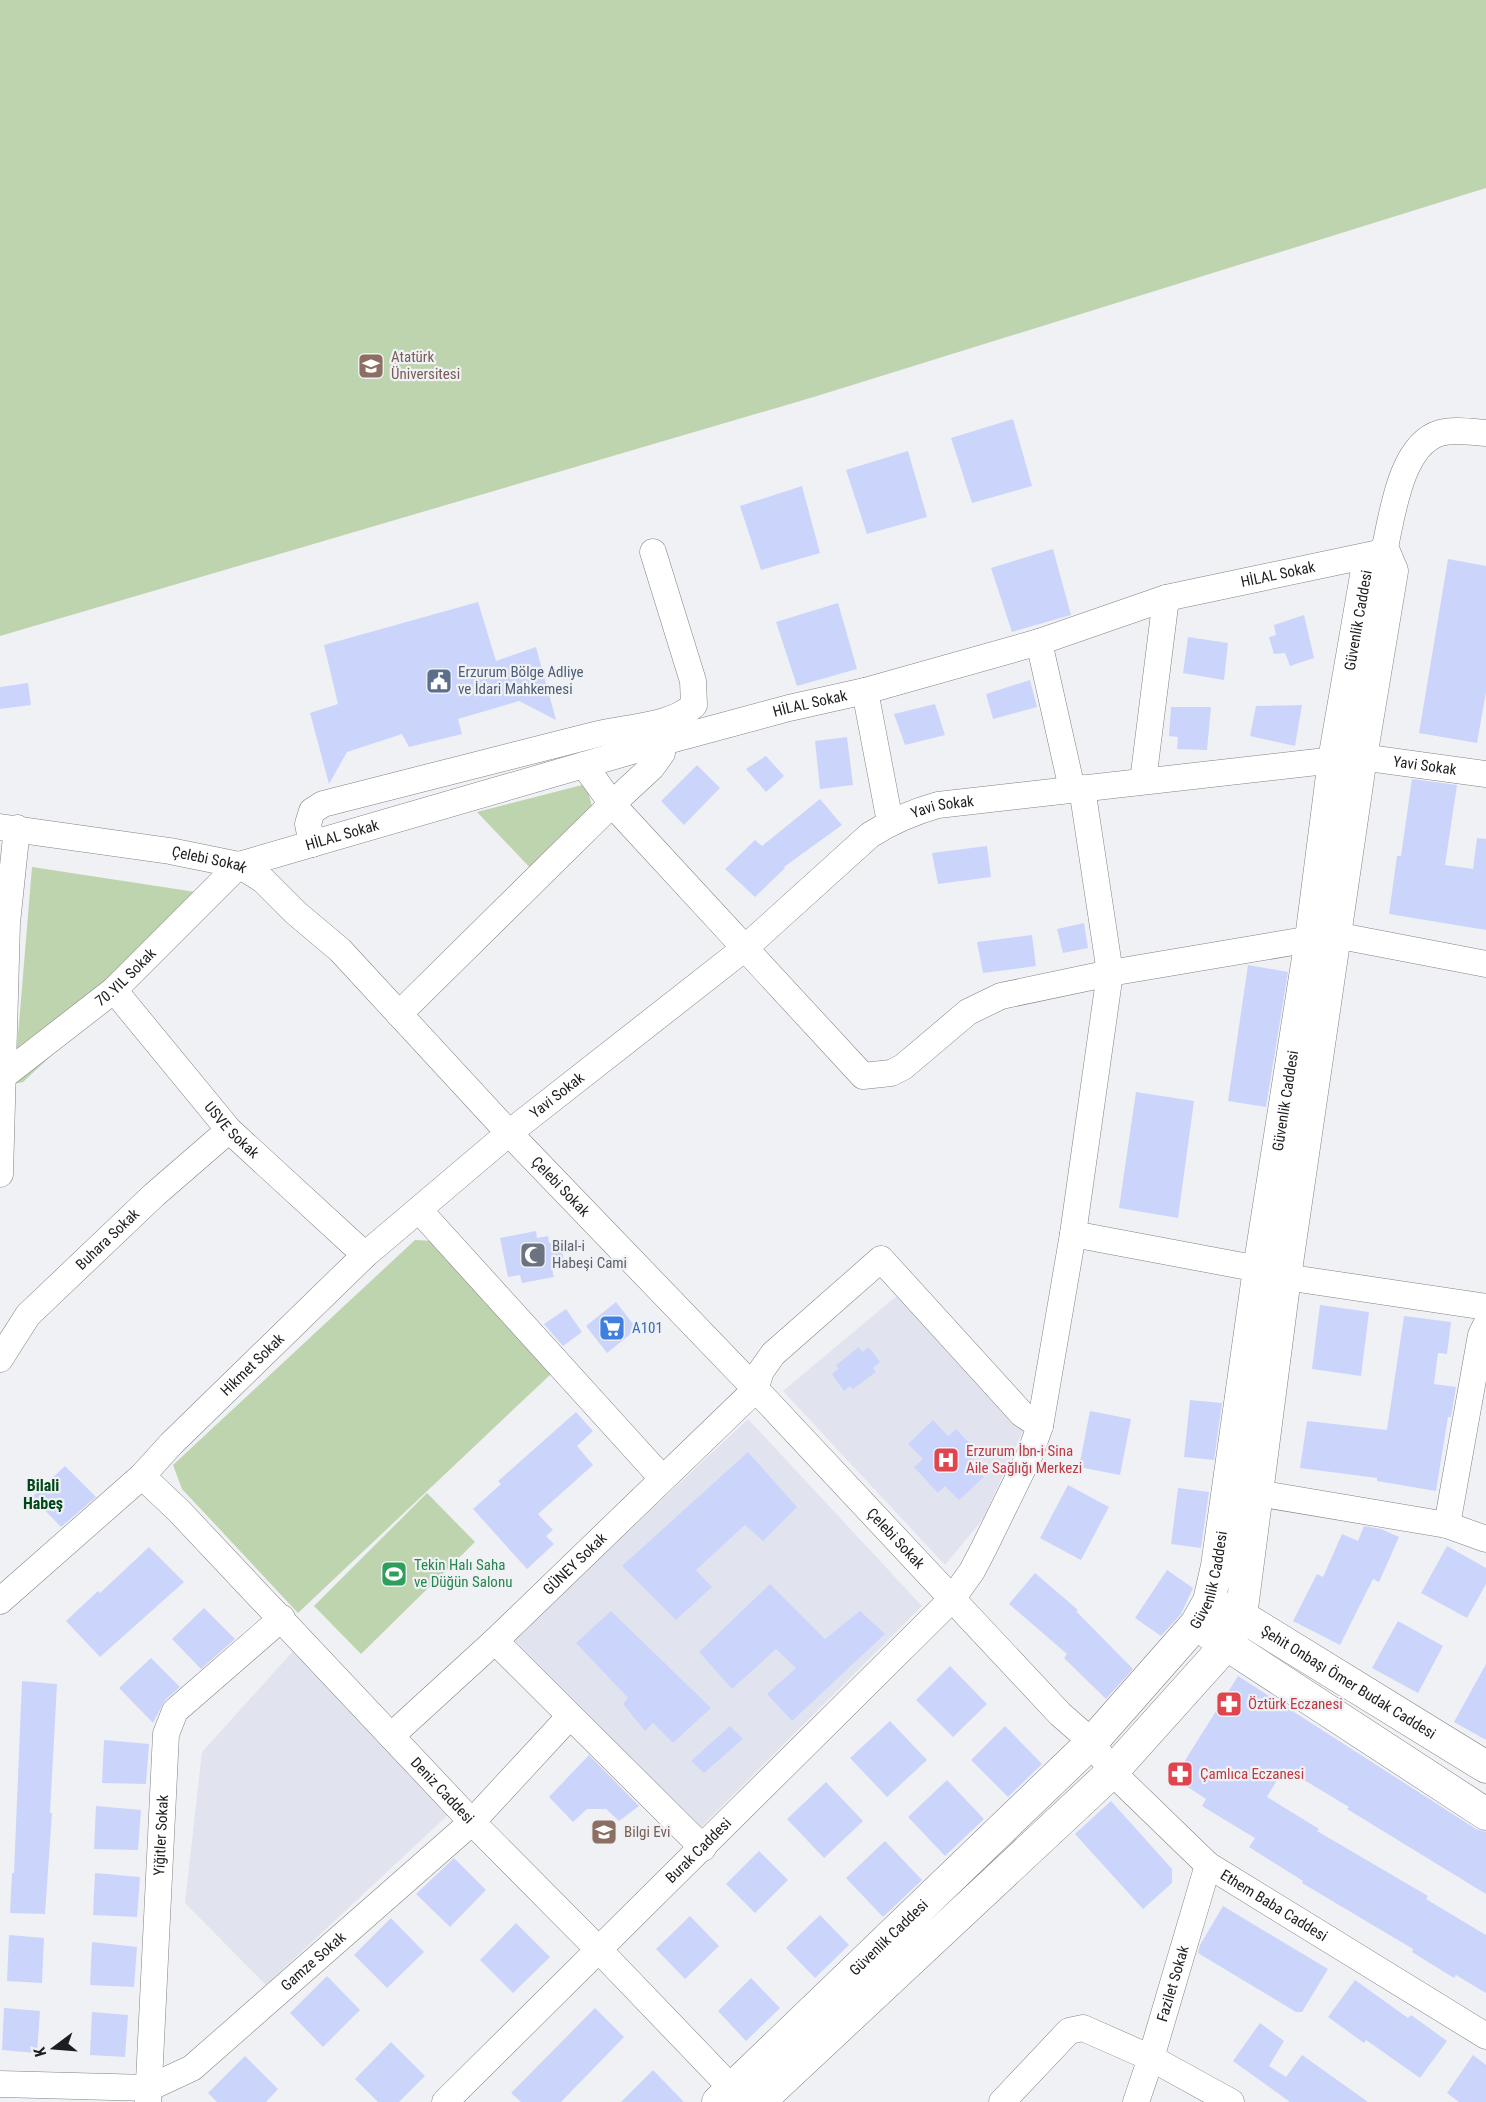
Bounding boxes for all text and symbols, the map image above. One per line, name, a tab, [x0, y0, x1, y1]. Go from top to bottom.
place label: Atatürk Üniversitesi	[391, 348, 460, 383]
school or university icon: Atatürk Üniversitesi	[356, 351, 386, 381]
street label: HİLAL Sokak	[1239, 558, 1317, 591]
street label: Güvenlik Caddesi	[1341, 569, 1376, 672]
place label: Erzurum Bölge Adliye ve İdari Mahkemesi	[458, 663, 584, 698]
public building icon: Erzurum Bölge Adliye ve İdari Mahkemesi	[424, 666, 454, 696]
street label: HİLAL Sokak	[771, 686, 849, 721]
street label: Yavi Sokak	[1392, 752, 1458, 779]
street label: Yavi Sokak	[908, 792, 975, 822]
street label: HİLAL Sokak	[303, 816, 381, 854]
street label: Çelebi Sokak	[170, 843, 251, 877]
street label: 70.YIL Sokak	[92, 944, 160, 1010]
street label: Güvenlik Caddesi	[1269, 1049, 1302, 1152]
street label: Yavi Sokak	[526, 1068, 588, 1122]
street label: USVE Sokak	[200, 1098, 263, 1162]
street label: Çelebi Sokak	[528, 1153, 594, 1220]
street label: Buhara Sokak	[72, 1205, 143, 1274]
place label: Bilal-i Habeşi Cami	[552, 1237, 627, 1272]
mosque icon: Bilal-i Habeşi Cami	[518, 1240, 548, 1270]
supermarket icon: A101	[597, 1313, 627, 1343]
place label: A101	[632, 1319, 663, 1337]
street label: Hikmet Sokak	[217, 1330, 288, 1400]
place label: Erzurum İbn-i Sina Aile Sağlığı Merkezi	[966, 1442, 1082, 1477]
hospital icon: Erzurum İbn-i Sina Aile Sağlığı Merkezi	[931, 1445, 961, 1475]
district label: Bilali Habeş	[23, 1476, 63, 1513]
street label: Çelebi Sokak	[863, 1504, 929, 1573]
street label: GÜNEY Sokak	[539, 1529, 611, 1599]
street label: Güvenlik Caddesi	[1186, 1530, 1231, 1632]
place label: Tekin Halı Saha ve Düğün Salonu	[414, 1556, 512, 1591]
sports icon: Tekin Halı Saha ve Düğün Salonu	[379, 1559, 409, 1589]
street label: Şehit Onbaşı Ömer Budak Caddesi	[1258, 1622, 1439, 1743]
pharmacy icon: Öztürk Eczanesi	[1214, 1689, 1244, 1719]
place label: Öztürk Eczanesi	[1248, 1695, 1343, 1713]
street label: Deniz Caddesi	[407, 1754, 478, 1827]
pharmacy icon: Çamlıca Eczanesi	[1165, 1759, 1195, 1789]
place label: Çamlıca Eczanesi	[1200, 1765, 1304, 1783]
street label: Yiğitler Sokak	[150, 1794, 172, 1876]
street label: Burak Caddesi	[662, 1814, 735, 1887]
school or university icon: Bilgi Evi	[589, 1817, 619, 1847]
place label: Bilgi Evi	[624, 1823, 670, 1841]
street label: Ethem Baba Caddesi	[1217, 1866, 1331, 1945]
street label: Güvenlik Caddesi	[846, 1896, 932, 1979]
street label: Gamze Sokak	[277, 1928, 350, 1995]
street label: Fazilet Sokak	[1153, 1943, 1193, 2024]
north arrow	[24, 2018, 84, 2078]
text: K	[30, 2045, 50, 2059]

